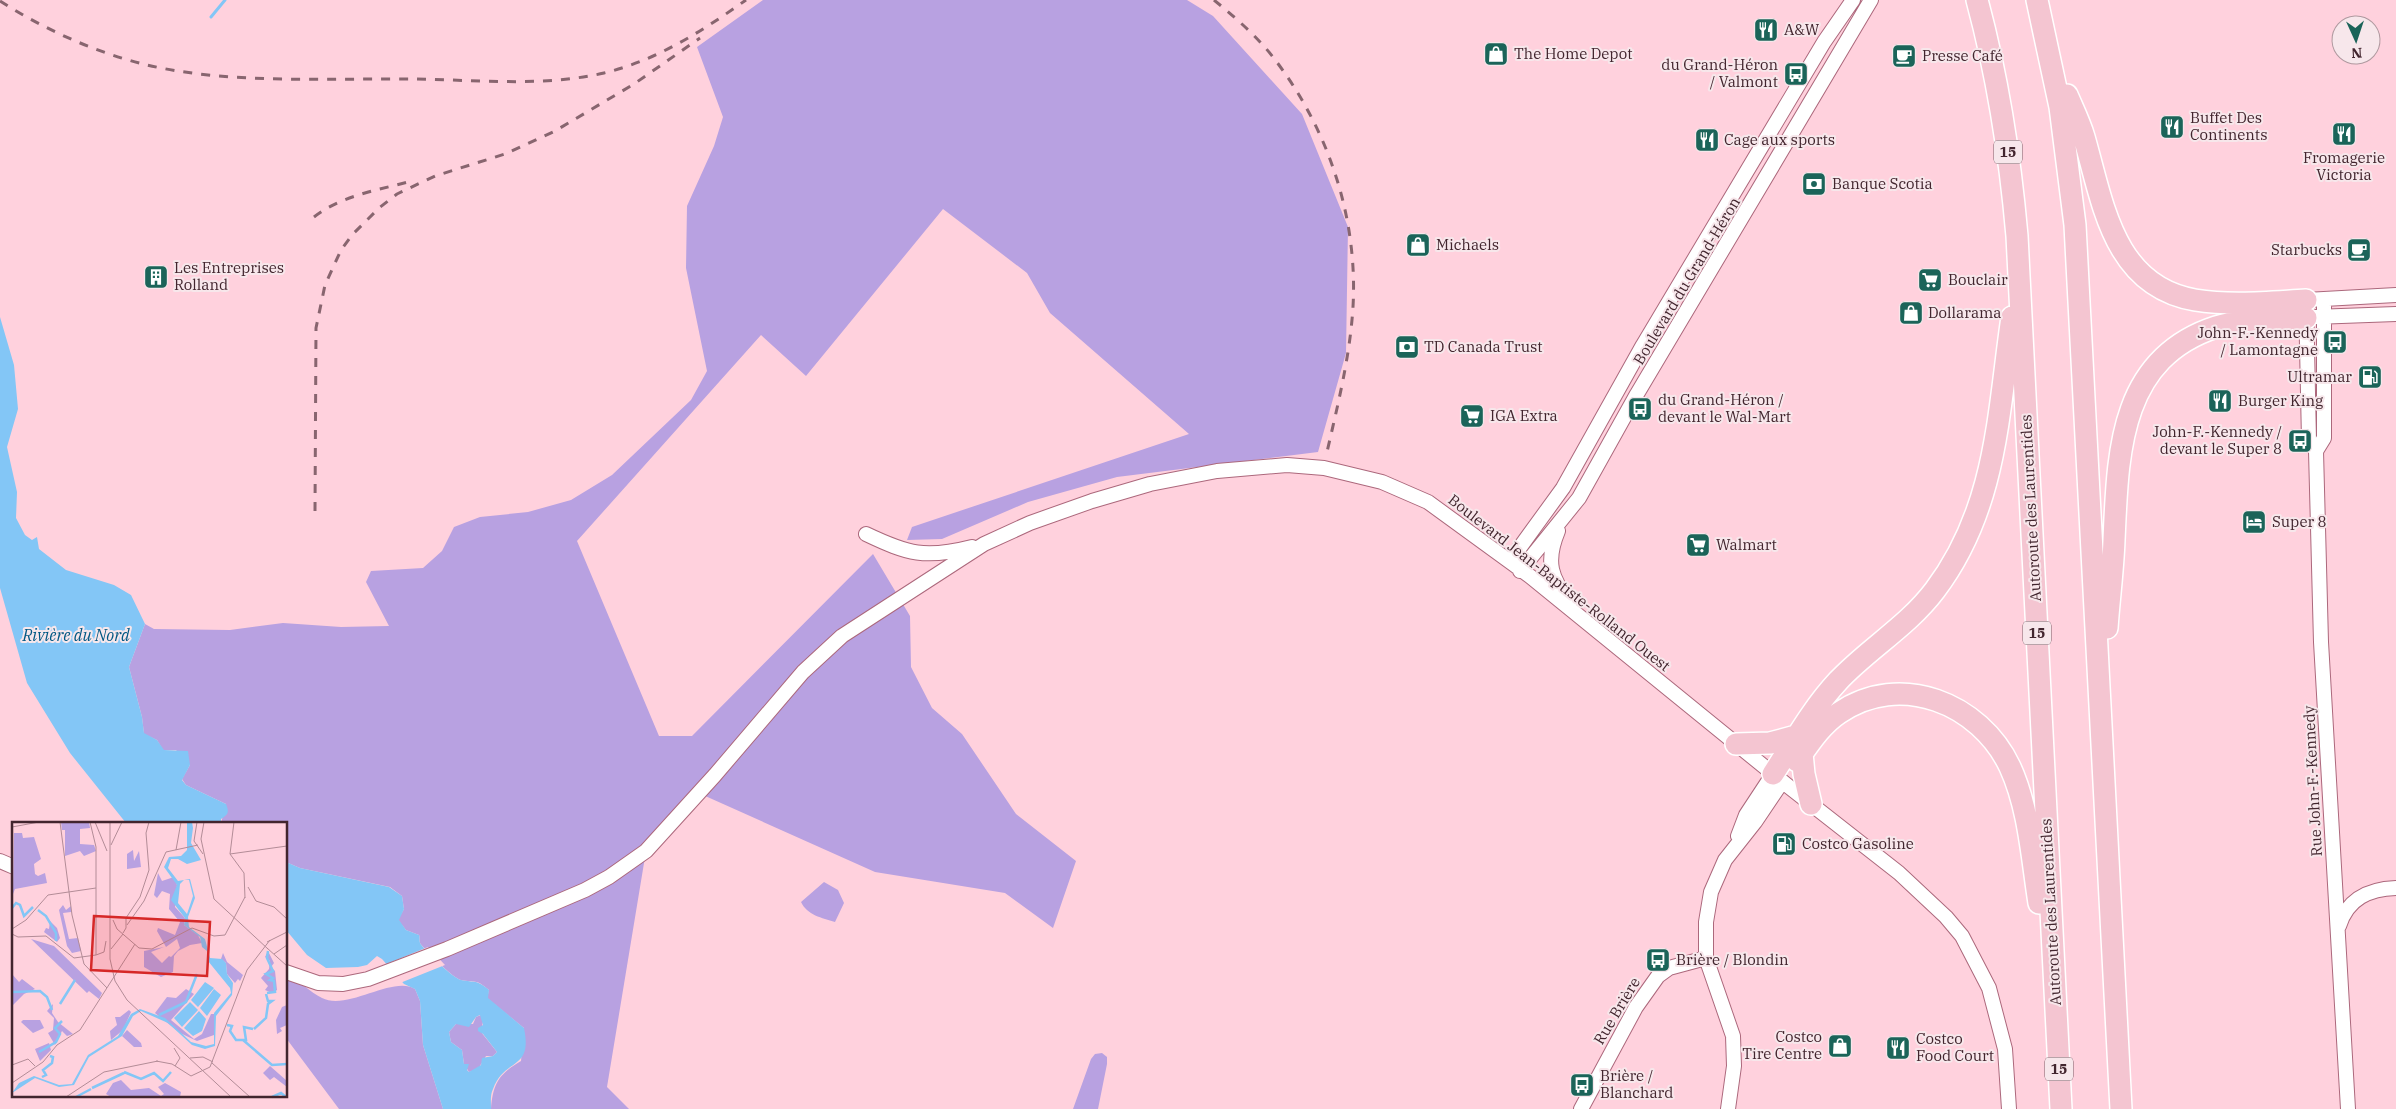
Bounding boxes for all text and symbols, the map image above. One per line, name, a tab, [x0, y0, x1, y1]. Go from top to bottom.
north arrow	[2331, 15, 2381, 65]
restaurant icon: A&W	[1753, 17, 1779, 43]
place label: A&W	[1784, 20, 1820, 39]
shop icon: The Home Depot	[1483, 41, 1509, 67]
cafe icon: Presse Café	[1891, 43, 1917, 69]
place label: The Home Depot	[1514, 44, 1632, 63]
text: N	[2351, 44, 2363, 62]
place label: Presse Café	[1922, 46, 2003, 65]
place label: du Grand-Héron / Valmont	[1661, 55, 1778, 91]
bus stop icon: du Grand-Héron / Valmont	[1783, 61, 1809, 87]
place label: Buffet Des Continents	[2190, 108, 2267, 144]
restaurant icon: Buffet Des Continents	[2159, 114, 2185, 140]
restaurant icon: Fromagerie Victoria	[2331, 121, 2357, 147]
restaurant icon: Cage aux sports	[1694, 127, 1720, 153]
place label: Cage aux sports	[1724, 130, 1835, 149]
road number: 15	[1994, 140, 2022, 163]
place label: Fromagerie Victoria	[2303, 148, 2385, 184]
bank icon: Banque Scotia	[1801, 171, 1827, 197]
place label: Banque Scotia	[1832, 174, 1933, 193]
street label: Boulevard du Grand-Héron	[1629, 193, 1744, 368]
shop icon: Michaels	[1405, 232, 1431, 258]
place label: Michaels	[1436, 235, 1499, 254]
cafe icon: Starbucks	[2346, 237, 2372, 263]
place label: Starbucks	[2271, 240, 2342, 259]
place label: Les Entreprises Rolland	[174, 258, 284, 294]
building icon: Les Entreprises Rolland	[143, 264, 169, 290]
supermarket icon: Bouclair	[1917, 267, 1943, 293]
place label: Bouclair	[1948, 270, 2008, 289]
shop icon: Dollarama	[1898, 300, 1924, 326]
place label: Dollarama	[1928, 303, 2002, 322]
place label: John-F.-Kennedy / Lamontagne	[2197, 323, 2318, 359]
bus stop icon: John-F.-Kennedy / Lamontagne	[2322, 329, 2348, 355]
bank icon: TD Canada Trust	[1394, 334, 1420, 360]
place label: TD Canada Trust	[1424, 337, 1543, 356]
fuel station icon: Ultramar	[2357, 364, 2383, 390]
place label: Ultramar	[2287, 367, 2352, 386]
restaurant icon: Burger King	[2207, 388, 2233, 414]
place label: du Grand-Héron / devant le Wal-Mart	[1658, 390, 1791, 426]
place label: Burger King	[2238, 391, 2323, 410]
bus stop icon: du Grand-Héron / devant le Wal-Mart	[1627, 396, 1653, 422]
supermarket icon: IGA Extra	[1459, 403, 1485, 429]
place label: IGA Extra	[1490, 406, 1558, 425]
street label: Autoroute des Laurentides	[2016, 414, 2045, 602]
place label: John-F.-Kennedy / devant le Super 8	[2152, 422, 2282, 458]
bus stop icon: John-F.-Kennedy / devant le Super 8	[2287, 428, 2313, 454]
street label: Boulevard Jean-Baptiste-Rolland Ouest	[1445, 490, 1674, 675]
hotel icon: Super 8	[2241, 509, 2267, 535]
place label: Super 8	[2272, 512, 2327, 531]
supermarket icon: Walmart	[1685, 532, 1711, 558]
place label: Walmart	[1716, 535, 1777, 554]
road number: 15	[2023, 622, 2051, 644]
water label: Rivière du Nord	[21, 625, 130, 645]
street label: Rue John-F.-Kennedy	[2299, 705, 2326, 857]
street label: Autoroute des Laurentides	[2036, 818, 2065, 1006]
inset map	[12, 822, 288, 1096]
fuel station icon: Costco Gasoline	[1771, 831, 1797, 857]
place label: Costco Gasoline	[1802, 834, 1914, 853]
bus stop icon: Brière / Blondin	[1645, 947, 1671, 973]
place label: Brière / Blondin	[1676, 950, 1789, 969]
street label: Rue Brière	[1589, 974, 1644, 1048]
place label: Costco Tire Centre	[1742, 1027, 1822, 1063]
place label: Costco Food Court	[1916, 1029, 1994, 1065]
shop icon: Costco Tire Centre	[1827, 1033, 1853, 1059]
restaurant icon: Costco Food Court	[1885, 1035, 1911, 1061]
road number: 15	[2045, 1058, 2073, 1080]
place label: Brière / Blanchard	[1600, 1066, 1673, 1102]
bus stop icon: Brière / Blanchard	[1569, 1072, 1595, 1098]

